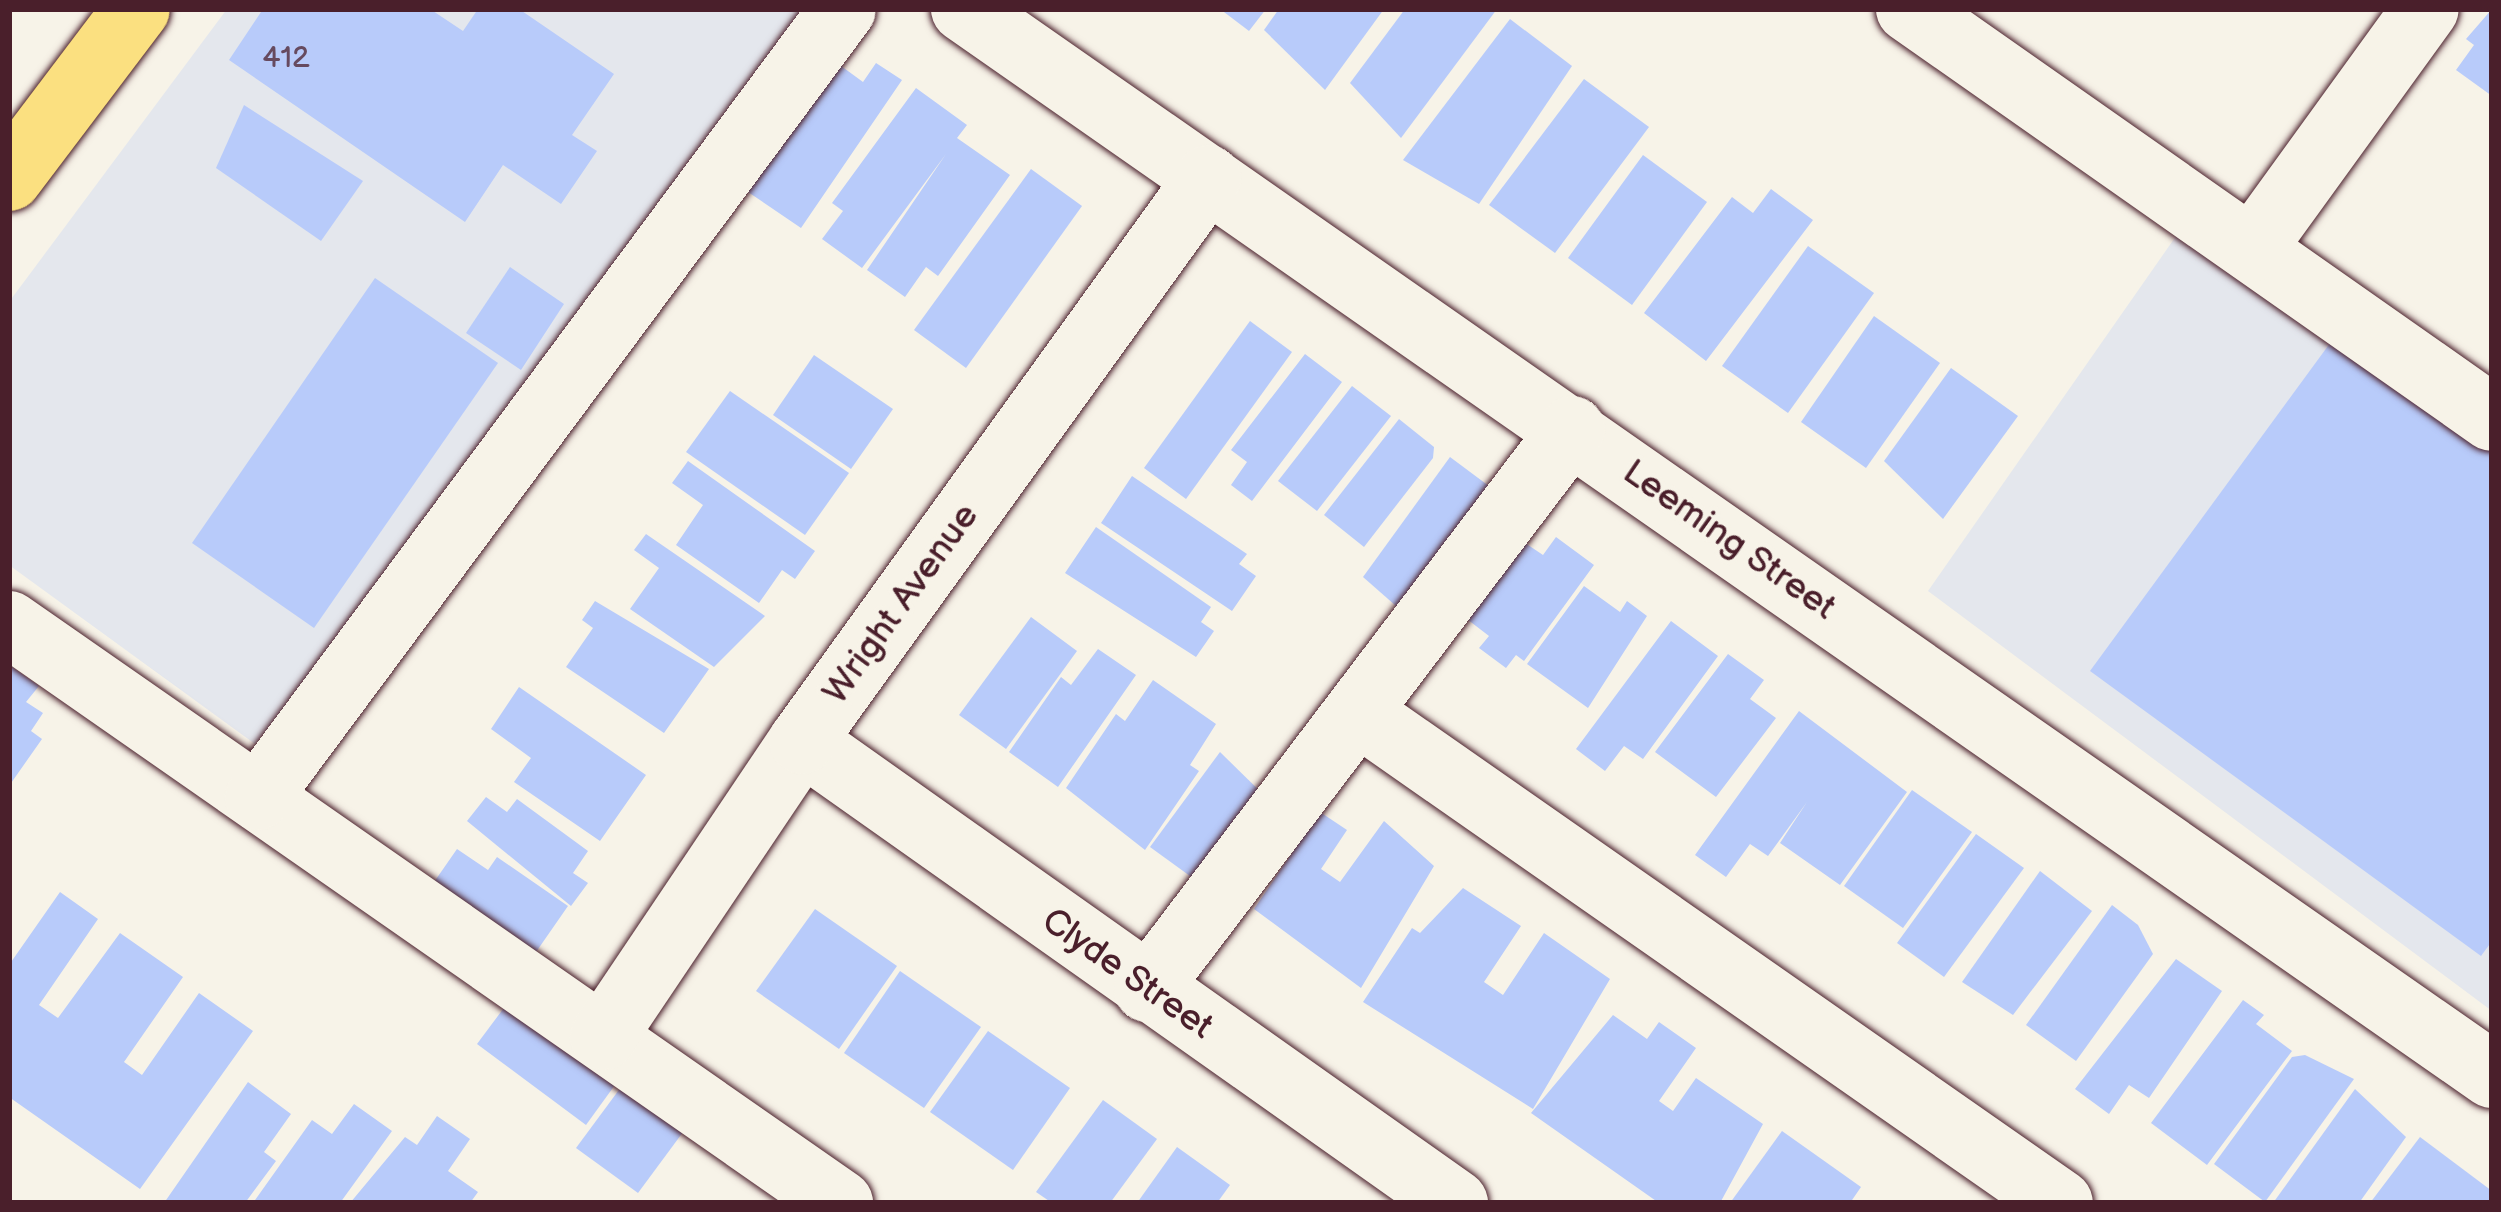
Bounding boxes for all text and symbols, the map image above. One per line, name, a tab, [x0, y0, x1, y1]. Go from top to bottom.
house number: 412	[262, 40, 310, 76]
street label: Leeming Street	[1614, 451, 1844, 629]
street label: Wright Avenue	[814, 496, 988, 712]
street label: Clyde Street	[1033, 899, 1221, 1049]

